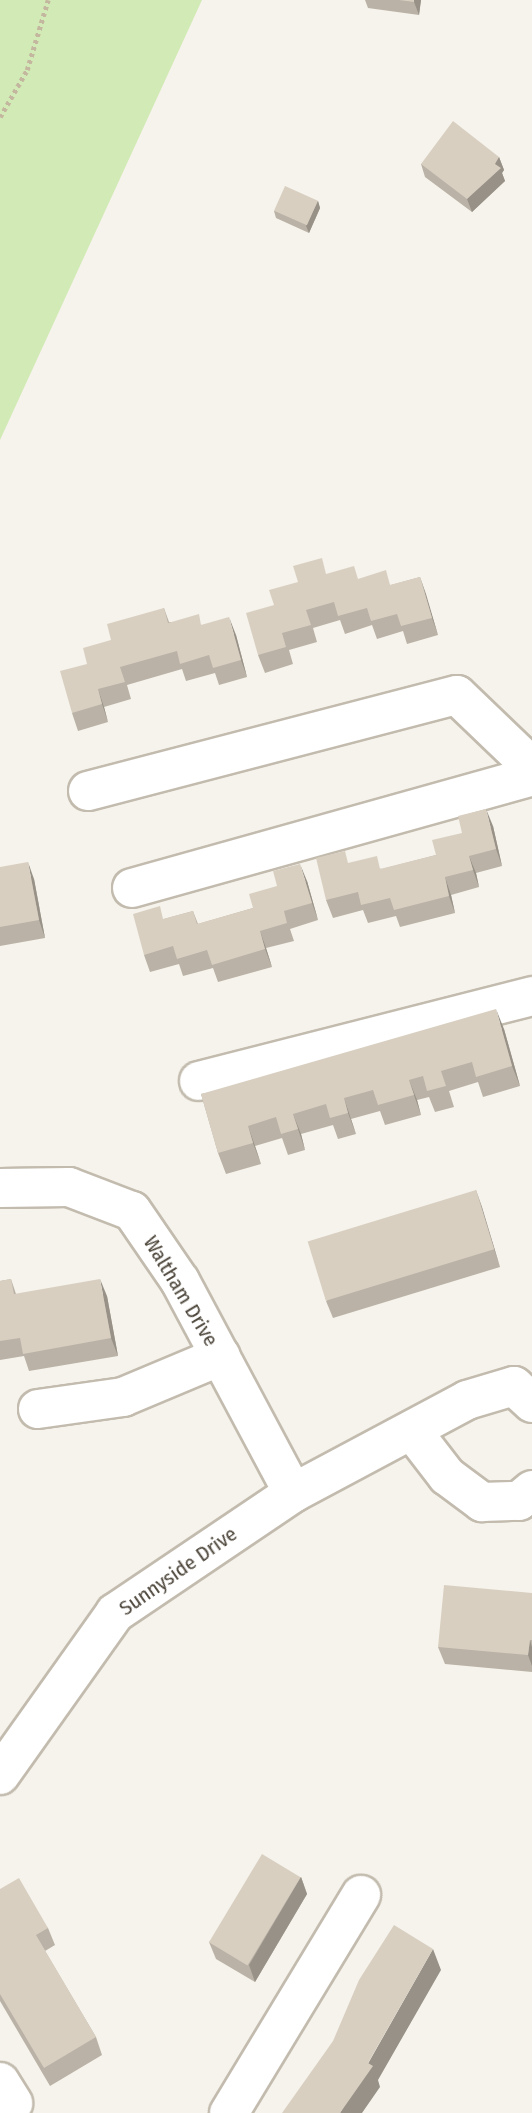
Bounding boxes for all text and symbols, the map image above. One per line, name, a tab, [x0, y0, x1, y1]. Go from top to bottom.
street label: Waltham Drive	[138, 1231, 224, 1351]
street label: Sunnyside Drive	[114, 1521, 242, 1621]

